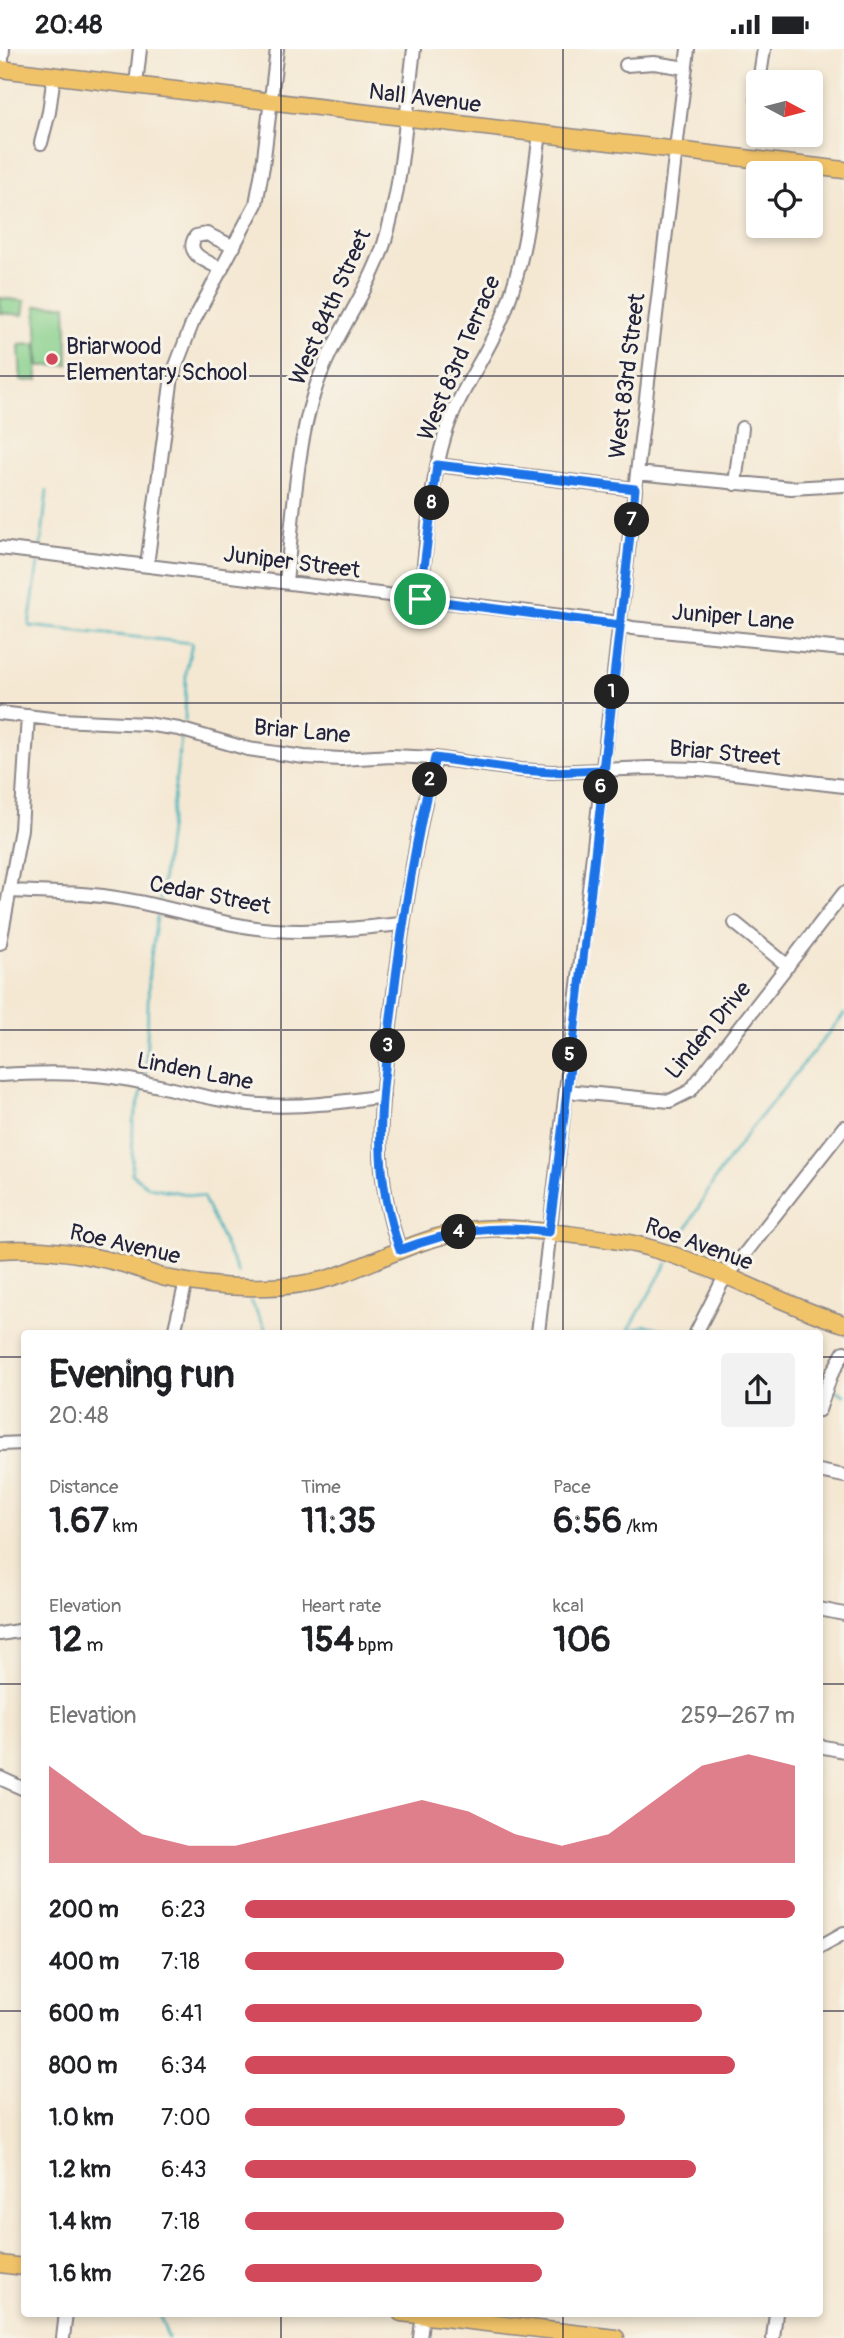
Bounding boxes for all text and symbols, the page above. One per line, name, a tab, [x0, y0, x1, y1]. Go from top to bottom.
text: 20:48	[35, 9, 102, 41]
north arrow	[746, 70, 822, 147]
map controls	[746, 70, 823, 238]
street label: Nall Avenue	[367, 77, 483, 119]
button: locate	[746, 161, 823, 238]
street label: West 84th Street	[283, 224, 378, 390]
street label: West 83rd Terrace	[411, 270, 507, 445]
street label: West 83rd Street	[602, 291, 652, 460]
place label: Briarwood Elementary School	[66, 332, 248, 387]
marker: Briarwood Elementary School	[44, 351, 60, 367]
pin: 8	[414, 485, 450, 521]
text: 8	[427, 490, 436, 514]
pin: 7	[614, 503, 650, 538]
text: 7	[626, 507, 637, 531]
street label: Juniper Street	[222, 539, 363, 585]
pin	[390, 569, 450, 629]
icon: arrive	[401, 580, 439, 618]
street label: Juniper Lane	[671, 597, 796, 637]
pin: 1	[594, 675, 630, 709]
text: 1	[608, 679, 615, 703]
street label: Briar Lane	[253, 712, 352, 750]
street label: Briar Street	[668, 734, 783, 772]
pin: 2	[412, 763, 448, 797]
text: 2	[424, 767, 435, 791]
pin: 6	[584, 769, 618, 805]
text: 6	[595, 774, 606, 798]
street label: Cedar Street	[147, 869, 274, 921]
street label: Linden Drive	[659, 974, 758, 1085]
pin: 3	[370, 1028, 406, 1063]
text: 3	[382, 1033, 393, 1057]
pin: 5	[552, 1037, 588, 1073]
text: 5	[564, 1042, 575, 1066]
street label: Linden Lane	[135, 1046, 256, 1097]
street label: Roe Avenue	[641, 1211, 758, 1277]
pin: 4	[442, 1215, 476, 1249]
street label: Roe Avenue	[67, 1217, 184, 1271]
text: 4	[453, 1219, 464, 1243]
text: Evening run	[49, 1351, 235, 1399]
button: share	[721, 1353, 795, 1427]
text: 20:48	[49, 1401, 109, 1430]
text: Distance	[49, 1475, 118, 1499]
text: Time	[301, 1475, 341, 1499]
text: Pace	[553, 1475, 591, 1499]
text: 1.67	[49, 1499, 109, 1543]
text: 11:35	[301, 1499, 376, 1543]
text: 6:56	[553, 1499, 622, 1543]
text: km	[109, 1514, 138, 1538]
text: /km	[622, 1514, 658, 1538]
text: Elevation	[49, 1594, 121, 1618]
text: Heart rate	[301, 1594, 381, 1618]
text: kcal	[553, 1594, 584, 1618]
text: 12	[49, 1618, 82, 1662]
text: 154	[301, 1618, 354, 1662]
text: 106	[553, 1618, 611, 1662]
text: m	[82, 1633, 103, 1657]
text: bpm	[354, 1633, 393, 1657]
text: Elevation	[49, 1701, 137, 1730]
text: 259–267 m	[681, 1701, 795, 1730]
text: 200 m	[49, 1895, 119, 1924]
text: 6:23	[161, 1895, 206, 1924]
text: 400 m	[49, 1947, 119, 1976]
text: 7:18	[161, 1947, 200, 1976]
text: 600 m	[49, 1999, 119, 2028]
text: 6:41	[161, 1999, 203, 2028]
text: 800 m	[49, 2051, 117, 2080]
text: 6:34	[161, 2051, 207, 2080]
text: 1.0 km	[49, 2103, 114, 2132]
text: 7:00	[161, 2103, 211, 2132]
text: 1.2 km	[49, 2155, 111, 2184]
text: 6:43	[161, 2155, 207, 2184]
text: 1.4 km	[49, 2207, 111, 2236]
text: 7:18	[161, 2207, 200, 2236]
text: 1.6 km	[49, 2259, 111, 2288]
text: 7:26	[161, 2259, 206, 2288]

